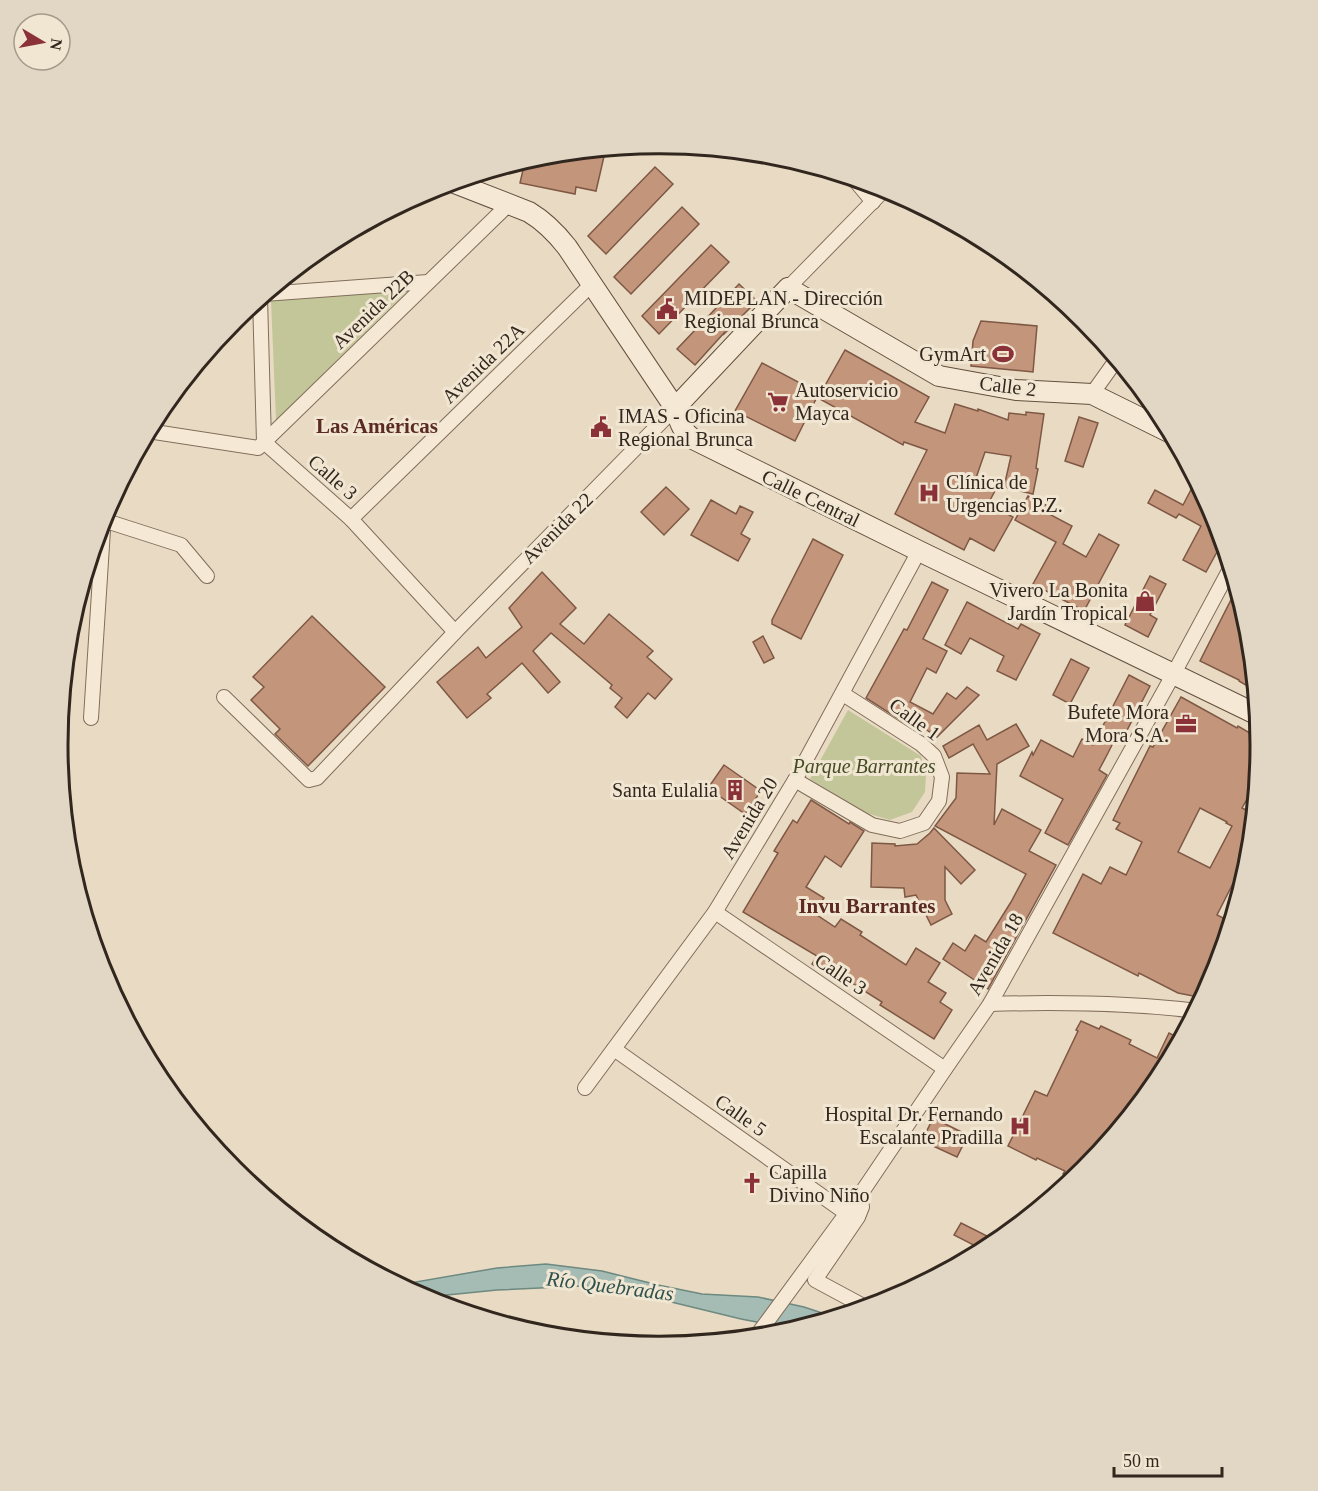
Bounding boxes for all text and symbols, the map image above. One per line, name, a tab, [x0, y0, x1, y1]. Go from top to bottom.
north arrow	[12, 12, 72, 72]
text: N	[47, 37, 66, 52]
street label: Avenida 22B	[328, 265, 418, 353]
place label: MIDEPLAN - Dirección Regional Brunca	[684, 287, 883, 333]
public building icon: MIDEPLAN - Dirección Regional Brunca	[655, 297, 679, 321]
street label: Avenida 22A	[437, 318, 529, 408]
sports icon: GymArt	[991, 342, 1015, 366]
place label: GymArt	[919, 343, 986, 366]
street label: Calle 2	[978, 372, 1038, 400]
place label: Autoservicio Mayca	[795, 379, 898, 425]
supermarket icon: Autoservicio Mayca	[766, 390, 790, 414]
place label: IMAS - Oficina Regional Brunca	[618, 405, 753, 451]
district label: Las Américas	[316, 414, 438, 438]
public building icon: IMAS - Oficina Regional Brunca	[589, 415, 613, 439]
street label: Calle 3	[304, 450, 362, 504]
street label: Calle Central	[759, 465, 864, 531]
place label: Clínica de Urgencias P.Z.	[946, 471, 1063, 517]
hospital icon: Clínica de Urgencias P.Z.	[917, 481, 941, 505]
street label: Avenida 22	[517, 488, 597, 568]
place label: Vivero La Bonita Jardín Tropical	[989, 579, 1128, 625]
shop icon: Vivero La Bonita Jardín Tropical	[1133, 589, 1157, 613]
street label: Calle 1	[885, 693, 945, 745]
place label: Bufete Mora Mora S.A.	[1067, 701, 1169, 746]
office icon: Bufete Mora Mora S.A.	[1174, 712, 1198, 736]
park label: Parque Barrantes	[791, 755, 936, 778]
street label: Avenida 20	[716, 773, 782, 863]
building icon: Santa Eulalia	[723, 778, 747, 802]
place label: Santa Eulalia	[612, 779, 718, 801]
district label: Invu Barrantes	[798, 894, 936, 918]
street label: Avenida 18	[963, 909, 1027, 999]
street label: Calle 3	[811, 949, 871, 999]
street label: Calle 5	[711, 1090, 771, 1140]
place label: Hospital Dr. Fernando Escalante Pradilla	[825, 1103, 1003, 1148]
hospital icon: Hospital Dr. Fernando Escalante Pradilla	[1008, 1114, 1032, 1138]
place label: Capilla Divino Niño	[769, 1161, 870, 1206]
church icon: Capilla Divino Niño	[740, 1171, 764, 1195]
water label: Río Quebradas	[544, 1266, 675, 1306]
scale bar	[1114, 1440, 1222, 1478]
text: 50 m	[1123, 1451, 1160, 1471]

